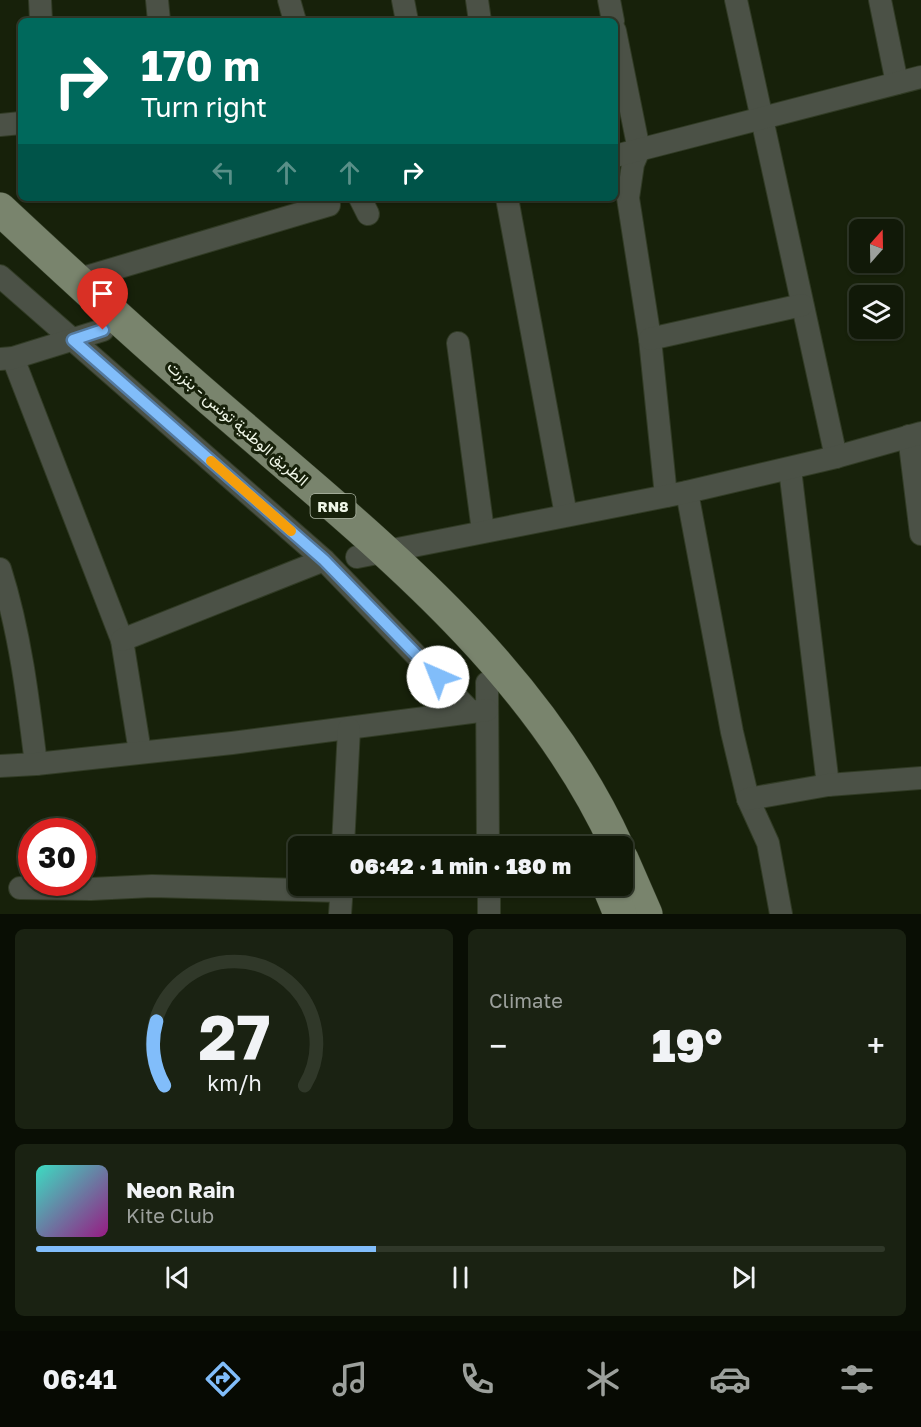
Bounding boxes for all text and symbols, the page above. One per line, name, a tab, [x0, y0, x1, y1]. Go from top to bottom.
text: 170 m	[141, 40, 260, 90]
icon: right	[42, 42, 120, 120]
text: Turn right	[141, 91, 267, 123]
icon: left	[207, 156, 240, 189]
icon: ahead	[270, 156, 303, 189]
icon: ahead	[333, 156, 366, 189]
icon: right	[396, 156, 429, 189]
north arrow	[849, 219, 903, 273]
map controls	[849, 219, 903, 339]
pin	[77, 268, 128, 330]
icon: arrive	[86, 277, 119, 310]
button: layers	[849, 285, 903, 339]
street label: الطريق الوطنية تونس - بنزرت	[163, 356, 313, 491]
road number: RN8	[310, 494, 356, 518]
position arrow	[406, 645, 470, 709]
speed limit sign: 30	[18, 818, 96, 896]
text: 06:42 · 1 min · 180 m	[350, 852, 571, 879]
text: Climate	[489, 988, 563, 1012]
text: 27	[198, 999, 270, 1074]
text: 19°	[652, 1018, 722, 1072]
text: −	[489, 1026, 507, 1065]
text: +	[867, 1026, 885, 1065]
text: km/h	[207, 1070, 261, 1096]
text: Neon Rain	[126, 1176, 235, 1203]
text: Kite Club	[126, 1203, 214, 1227]
icon: previous	[161, 1261, 194, 1294]
icon: pause	[444, 1261, 477, 1294]
icon: next	[727, 1261, 760, 1294]
icon: directions	[202, 1358, 244, 1400]
icon: music	[329, 1358, 371, 1400]
icon: phone	[456, 1358, 498, 1400]
icon: climate	[582, 1358, 624, 1400]
icon: car	[709, 1358, 751, 1400]
icon: filters	[836, 1358, 878, 1400]
text: 06:41	[42, 1363, 117, 1395]

